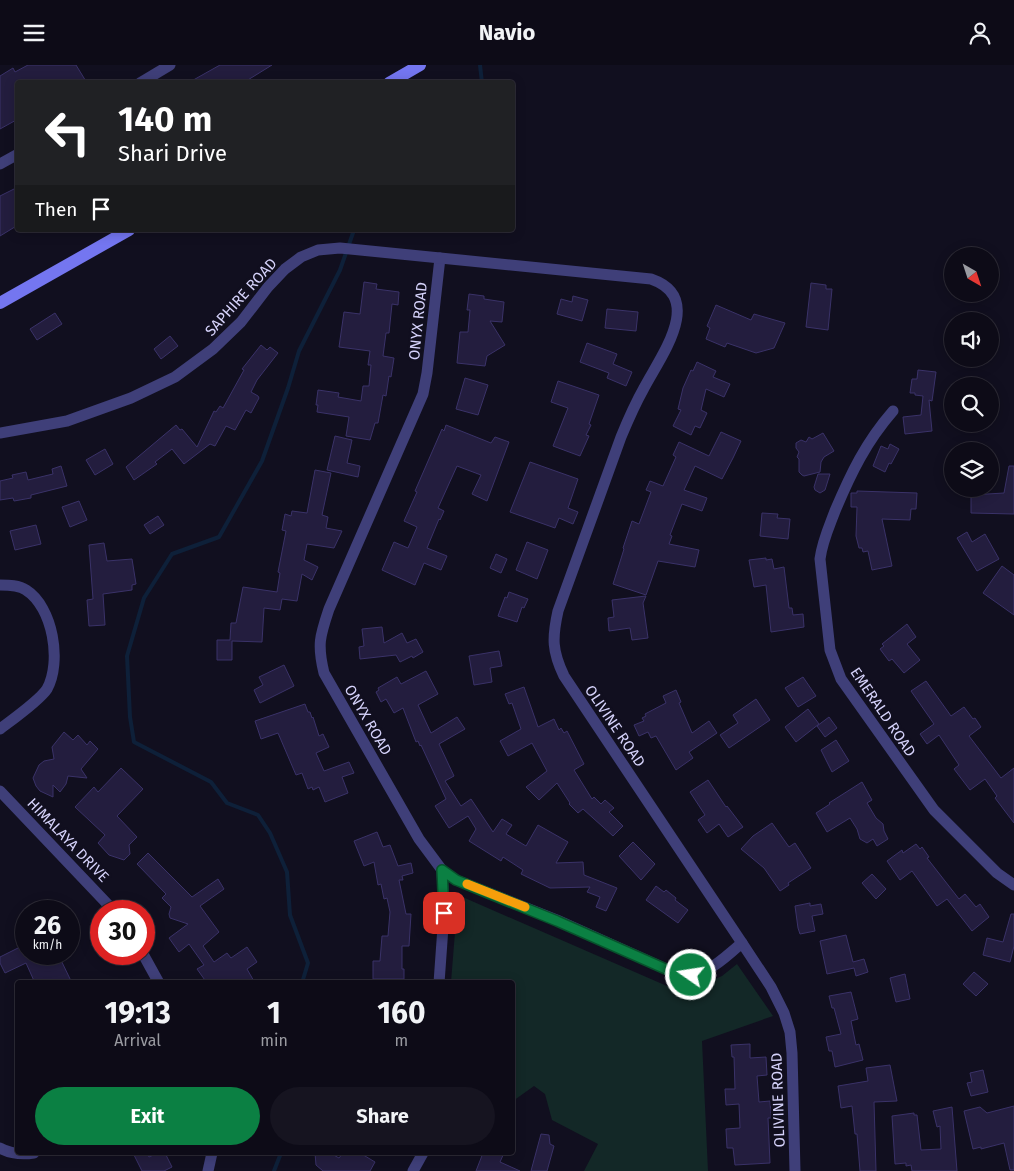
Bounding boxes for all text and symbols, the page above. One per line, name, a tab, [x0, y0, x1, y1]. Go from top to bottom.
icon: menu	[20, 19, 48, 47]
text: Navio	[479, 19, 535, 46]
icon: person	[966, 19, 994, 47]
text: 140 m	[118, 98, 212, 140]
icon: left	[35, 100, 100, 165]
text: Shari Drive	[118, 140, 227, 167]
icon: arrive	[87, 195, 115, 223]
text: Then	[35, 198, 77, 221]
north arrow	[944, 247, 999, 303]
map controls	[944, 247, 999, 497]
street label: SAPHIRE ROAD	[201, 254, 281, 340]
street label: ONYX ROAD	[405, 281, 431, 361]
button: sound	[944, 312, 999, 367]
button: search	[944, 377, 999, 432]
button: layers	[944, 442, 999, 497]
street label: EMERALD ROAD	[846, 664, 920, 760]
street label: ONYX ROAD	[341, 682, 395, 758]
street label: OLIVINE ROAD	[581, 682, 649, 770]
street label: HIMALAYA DRIVE	[23, 794, 113, 886]
pin	[423, 892, 465, 934]
icon: arrive	[430, 899, 458, 927]
speed limit sign: 30	[90, 900, 155, 965]
text: 26	[34, 911, 61, 941]
text: km/h	[33, 938, 62, 952]
position arrow	[664, 948, 716, 1000]
text: 19:13	[104, 995, 171, 1031]
text: 1	[267, 995, 281, 1031]
text: 160	[377, 995, 426, 1031]
text: Arrival	[114, 1031, 161, 1050]
text: min	[260, 1031, 288, 1050]
text: m	[395, 1031, 408, 1050]
street label: OLIVINE ROAD	[767, 1052, 789, 1148]
button: Exit	[35, 1087, 260, 1145]
button: Share	[270, 1087, 495, 1145]

